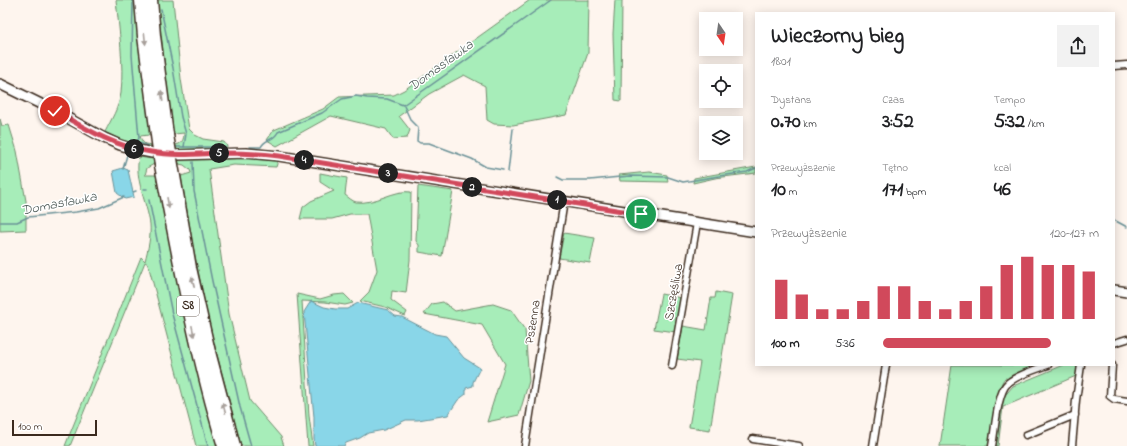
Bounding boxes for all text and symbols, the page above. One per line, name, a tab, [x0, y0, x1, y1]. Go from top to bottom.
north arrow	[699, 12, 743, 56]
map controls	[699, 12, 743, 160]
text: Wieczorny bieg	[771, 21, 904, 53]
button: share	[1057, 25, 1099, 67]
one-way arrow	[141, 33, 148, 45]
water label: Domasławka	[404, 35, 478, 97]
text: 18:01	[771, 52, 791, 71]
button: locate	[699, 64, 743, 108]
one-way arrow	[159, 90, 165, 103]
text: Dystans	[771, 92, 811, 108]
text: Czas	[882, 92, 905, 108]
text: Tempo	[994, 92, 1025, 108]
pin	[38, 94, 72, 128]
icon: check	[44, 100, 66, 122]
text: 0.70	[771, 108, 801, 137]
text: 3:52	[882, 108, 914, 137]
text: 5:32	[994, 108, 1025, 137]
button: layers	[699, 116, 743, 160]
text: km	[801, 116, 817, 132]
text: /km	[1025, 116, 1045, 132]
pin: 6	[124, 139, 144, 159]
text: 6	[132, 141, 136, 157]
pin: 5	[209, 143, 229, 163]
text: 5	[216, 145, 222, 161]
pin: 4	[294, 150, 314, 170]
text: 4	[302, 152, 306, 168]
text: Przewyższenie	[771, 160, 835, 176]
text: Tętno	[882, 160, 908, 176]
text: kcal	[994, 160, 1011, 176]
pin: 3	[378, 163, 398, 183]
text: 3	[386, 165, 390, 181]
text: 10	[771, 176, 786, 205]
text: 171	[882, 176, 903, 205]
text: 46	[994, 176, 1011, 205]
pin: 2	[462, 177, 482, 197]
text: 2	[469, 179, 475, 195]
text: m	[786, 184, 797, 200]
text: bpm	[903, 184, 926, 200]
water label: Domasławka	[19, 186, 99, 222]
pin: 1	[547, 190, 567, 210]
text: 1	[555, 192, 559, 208]
one-way arrow	[165, 197, 171, 209]
pin	[624, 197, 658, 231]
icon: arrive	[630, 203, 652, 225]
text: Przewyższenie	[771, 224, 847, 243]
text: 120–127 m	[1050, 224, 1099, 243]
street label: Szczęśliwa	[660, 262, 688, 322]
one-way arrow	[189, 276, 195, 288]
road number: S8	[177, 296, 199, 316]
street label: Pszenna	[520, 299, 546, 345]
one-way arrow	[191, 324, 197, 337]
text: 100 m	[771, 334, 800, 353]
text: 5:36	[835, 334, 855, 353]
one-way arrow	[221, 402, 227, 414]
scale bar	[12, 418, 97, 437]
text: 100 m	[18, 419, 42, 435]

